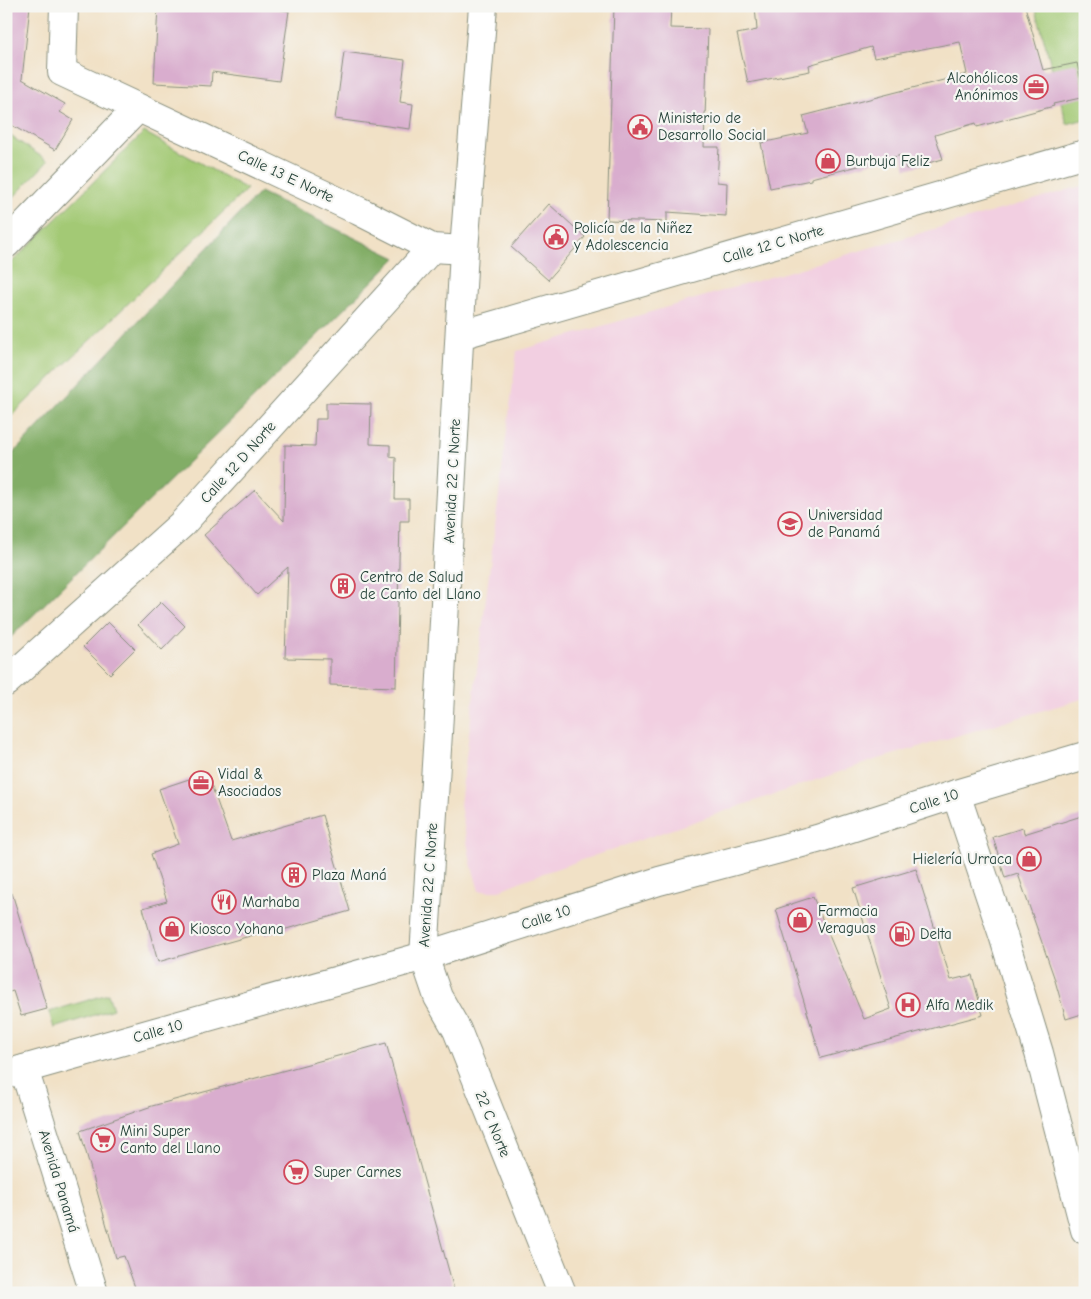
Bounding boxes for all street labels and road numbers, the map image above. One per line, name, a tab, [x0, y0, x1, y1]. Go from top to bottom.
street label: Calle 13 E Norte	[235, 146, 337, 206]
street label: Calle 12 C Norte	[720, 221, 826, 267]
street label: Calle 12 D Norte	[196, 417, 280, 507]
street label: Avenida 22 C Norte	[440, 418, 464, 544]
street label: Calle 10	[907, 785, 961, 817]
street label: Avenida 22 C Norte	[415, 822, 441, 948]
street label: Calle 10	[519, 901, 573, 933]
street label: Calle 10	[131, 1015, 185, 1047]
street label: 22 C Norte	[472, 1088, 515, 1160]
street label: Avenida Panamá	[35, 1128, 83, 1234]

